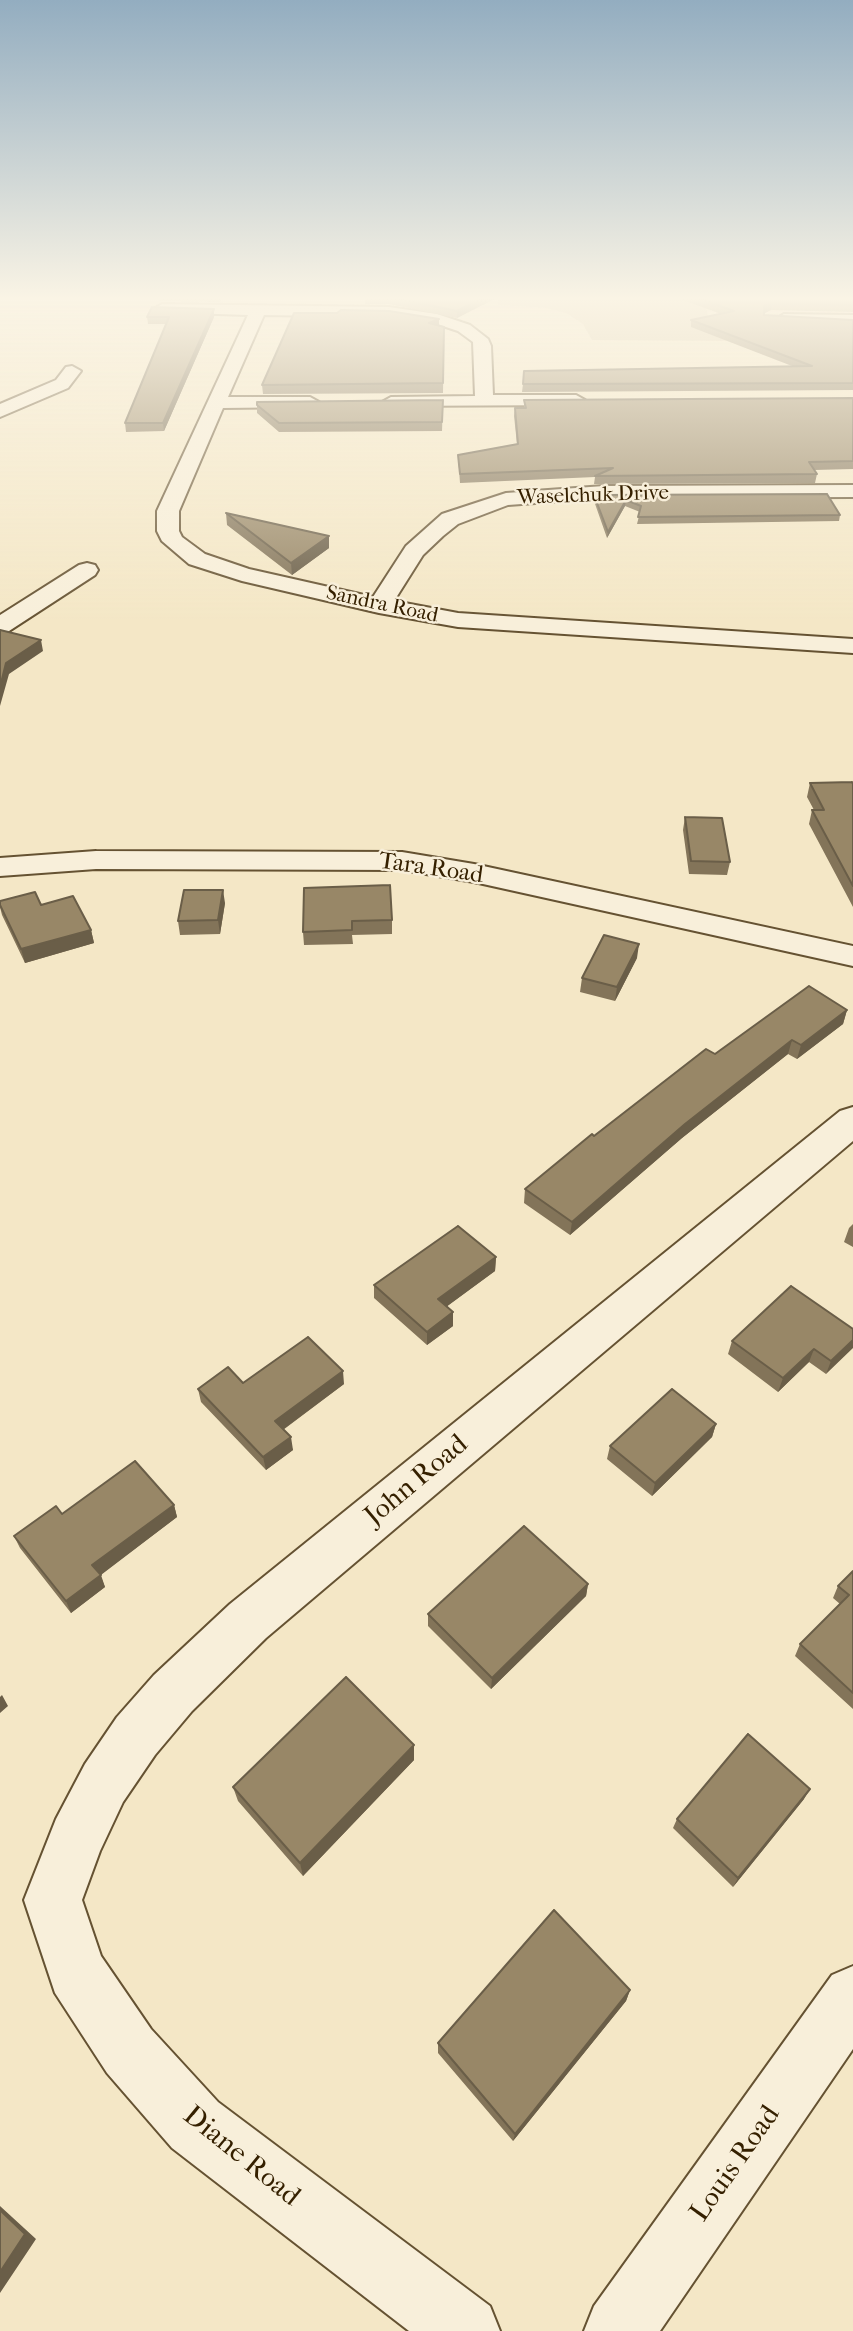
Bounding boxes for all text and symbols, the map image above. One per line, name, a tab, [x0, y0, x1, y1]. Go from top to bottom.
street label: Waselchuk Drive	[517, 481, 669, 511]
street label: Sandra Road	[324, 581, 440, 629]
street label: Tara Road	[377, 847, 485, 891]
street label: John Road	[359, 1428, 475, 1534]
street label: Diane Road	[176, 2100, 306, 2214]
street label: Louis Road	[684, 2100, 788, 2228]

